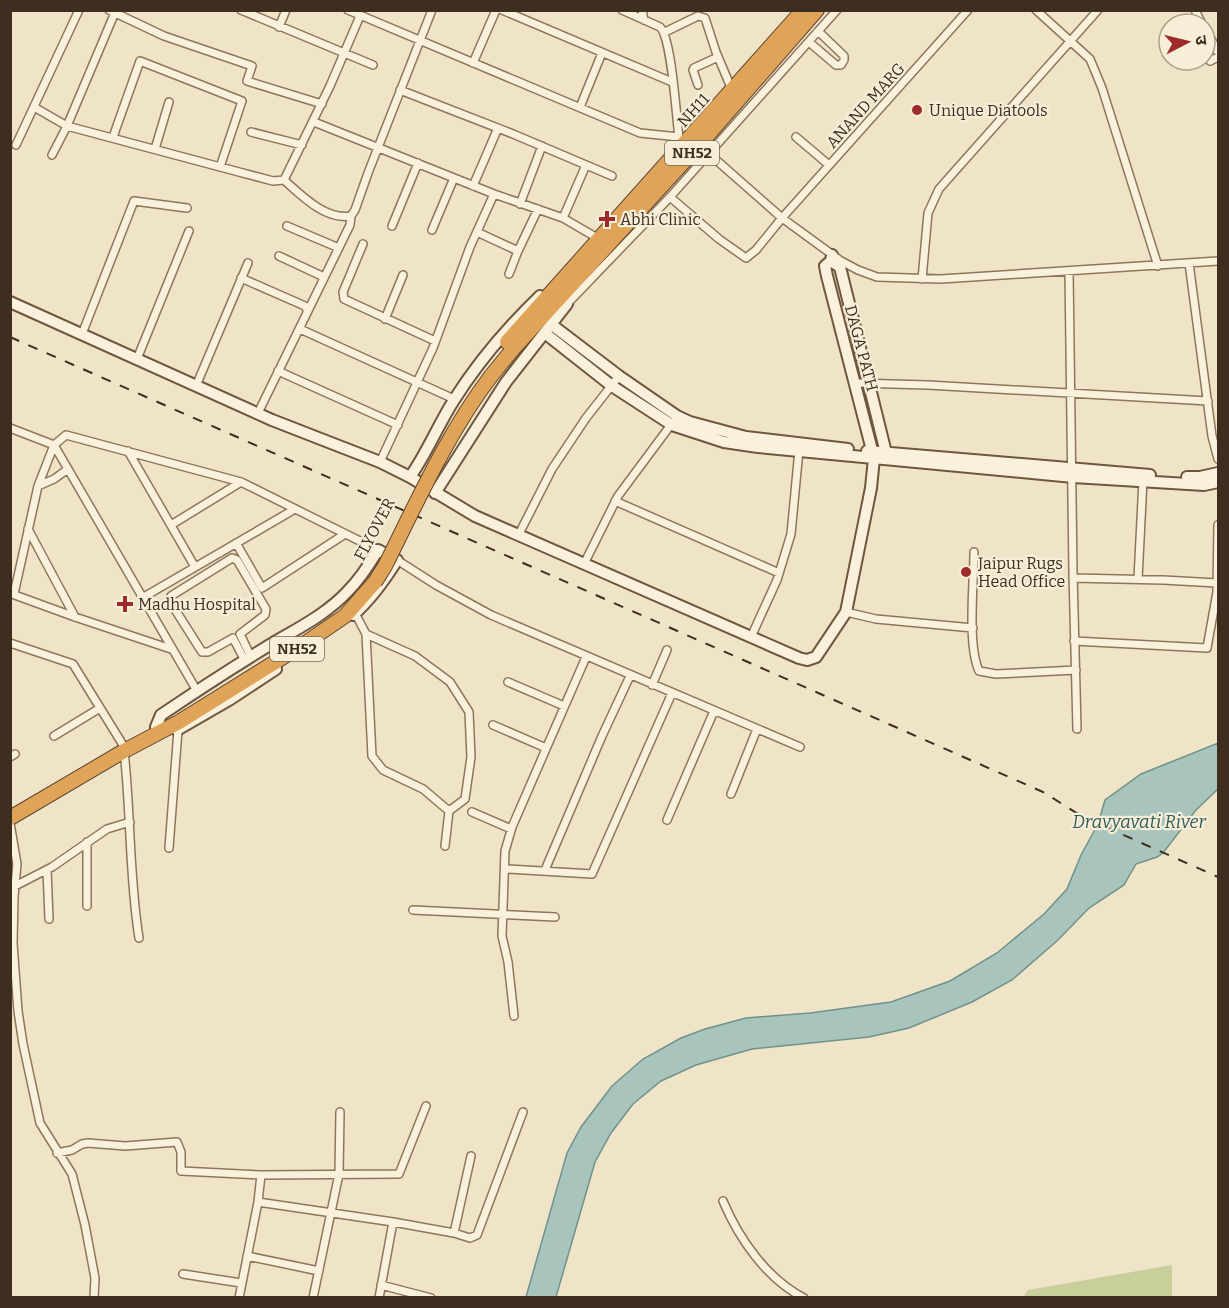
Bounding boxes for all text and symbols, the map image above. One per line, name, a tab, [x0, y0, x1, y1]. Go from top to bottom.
north arrow	[1157, 12, 1217, 72]
text: उ	[1191, 34, 1211, 47]
street label: ANAND MARG	[822, 59, 909, 152]
street label: NH11	[673, 89, 714, 131]
place label: Unique Diatools	[929, 101, 1048, 120]
marker: Unique Diatools	[910, 103, 924, 117]
road number: NH52	[665, 141, 719, 165]
marker: Abhi Clinic	[598, 210, 616, 228]
place label: Abhi Clinic	[620, 210, 701, 229]
street label: DAGA PATH	[841, 303, 882, 393]
street label: FLYOVER	[350, 494, 399, 564]
place label: Jaipur Rugs Head Office	[977, 554, 1065, 591]
marker: Jaipur Rugs Head Office	[959, 565, 973, 579]
marker: Madhu Hospital	[116, 595, 134, 613]
place label: Madhu Hospital	[138, 595, 256, 614]
road number: NH52	[270, 637, 324, 661]
water label: Dravyavati River	[1072, 811, 1206, 833]

